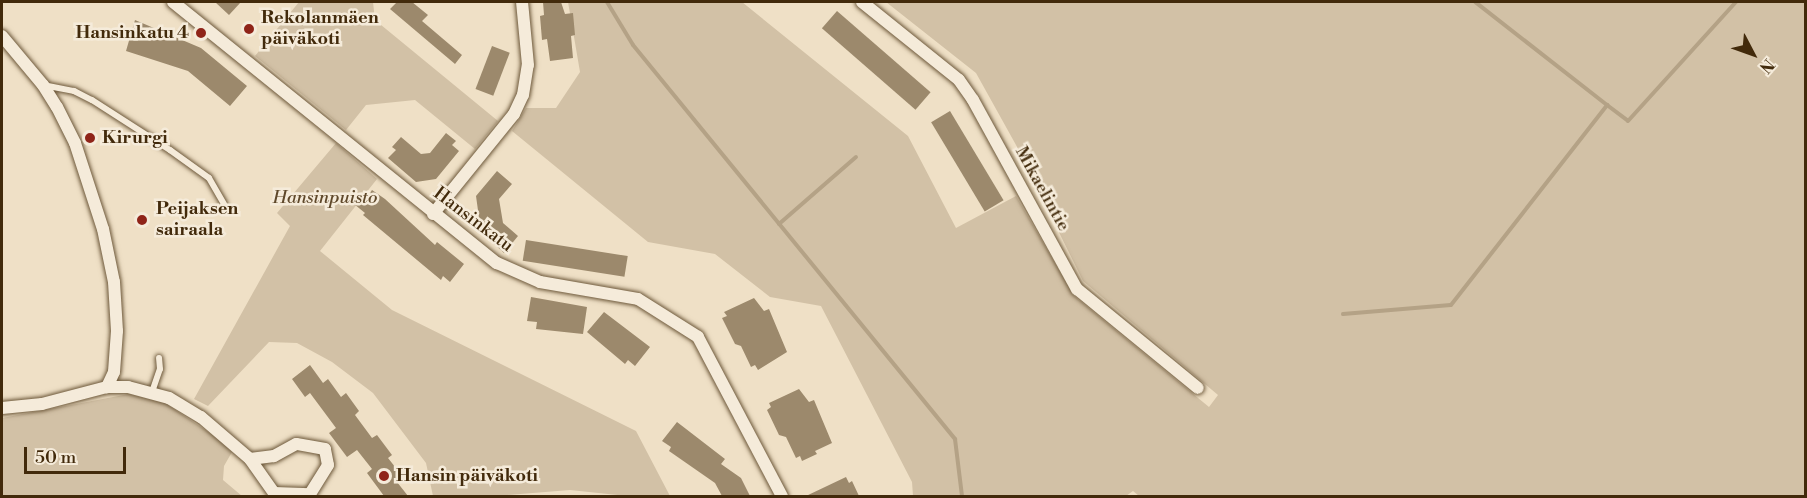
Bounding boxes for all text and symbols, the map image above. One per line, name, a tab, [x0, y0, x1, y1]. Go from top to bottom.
place label: Rekolanmäen päiväkoti	[261, 8, 379, 50]
place label: Hansinkatu 4	[75, 22, 189, 44]
marker: Rekolanmäen päiväkoti	[242, 22, 256, 36]
north arrow	[1723, 24, 1783, 84]
marker: Hansinkatu 4	[194, 26, 208, 40]
text: N	[1755, 54, 1778, 77]
place label: Kirurgi	[102, 127, 168, 149]
marker: Kirurgi	[83, 131, 97, 145]
street label: Mikaelintie	[1010, 143, 1074, 235]
street label: Hansinkatu	[429, 183, 517, 257]
park label: Hansinpuisto	[273, 187, 377, 209]
place label: Peijaksen sairaala	[156, 199, 238, 242]
marker: Peijaksen sairaala	[133, 211, 151, 229]
scale bar	[27, 435, 129, 473]
text: 50 m	[35, 446, 76, 469]
place label: Hansin päiväkoti	[396, 465, 538, 487]
marker: Hansin päiväkoti	[377, 469, 391, 483]

